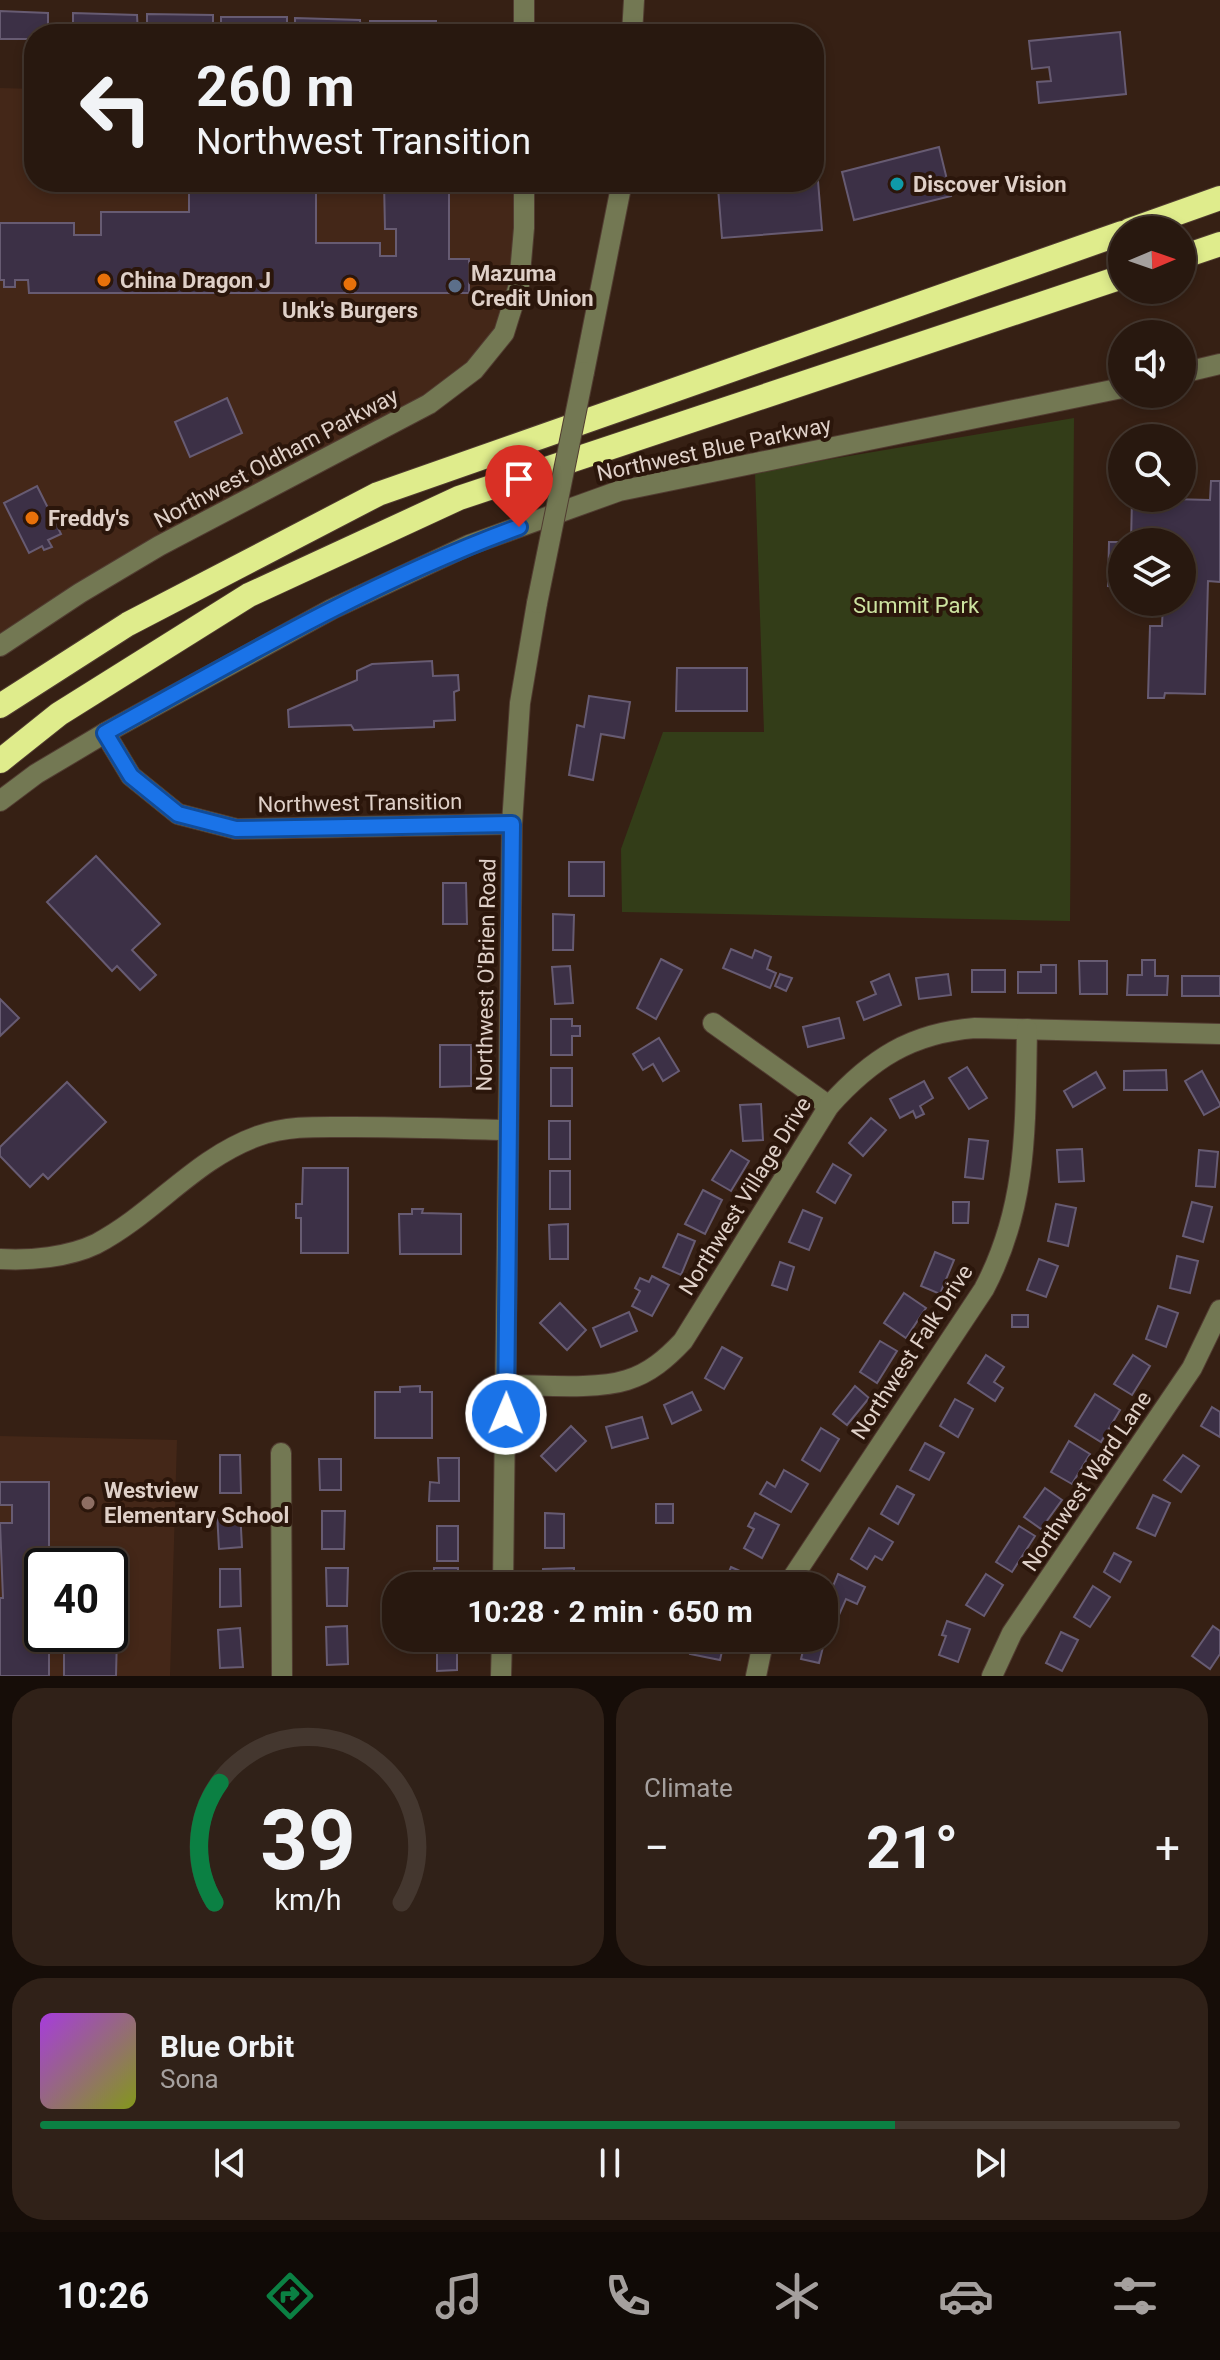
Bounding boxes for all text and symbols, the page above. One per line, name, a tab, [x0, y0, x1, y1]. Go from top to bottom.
text: 260 m	[196, 54, 355, 120]
icon: left	[64, 56, 168, 160]
text: Northwest Transition	[196, 121, 531, 163]
place label: Discover Vision	[913, 172, 1067, 197]
marker: Discover Vision	[888, 175, 906, 193]
north arrow	[1108, 216, 1196, 304]
map controls	[1108, 216, 1196, 616]
place label: Mazuma Credit Union	[471, 261, 594, 311]
place label: China Dragon J	[120, 268, 271, 293]
marker: China Dragon J	[95, 271, 113, 289]
marker: Unk's Burgers	[341, 275, 359, 293]
marker: Mazuma Credit Union	[446, 277, 464, 295]
place label: Unk's Burgers	[282, 298, 418, 323]
button: sound	[1108, 320, 1196, 408]
street label: Northwest Oldham Parkway	[150, 383, 403, 533]
street label: Northwest Blue Parkway	[594, 412, 834, 486]
button: search	[1108, 424, 1196, 512]
pin	[485, 445, 553, 527]
icon: arrive	[497, 457, 541, 501]
place label: Freddy's	[48, 506, 129, 531]
marker: Freddy's	[23, 509, 41, 527]
button: layers	[1108, 528, 1196, 616]
park label: Summit Park	[853, 593, 980, 618]
street label: Northwest Transition	[257, 789, 463, 817]
street label: Northwest O'Brien Road	[471, 858, 501, 1092]
street label: Northwest Village Drive	[674, 1092, 816, 1300]
street label: Northwest Falk Drive	[846, 1260, 978, 1444]
position arrow	[464, 1372, 548, 1456]
street label: Northwest Ward Lane	[1017, 1386, 1157, 1576]
place label: Westview Elementary School	[104, 1478, 289, 1528]
marker: Westview Elementary School	[79, 1494, 97, 1512]
speed limit sign: 40	[24, 1548, 128, 1652]
text: 10:28 · 2 min · 650 m	[467, 1594, 753, 1629]
text: Climate	[644, 1773, 733, 1803]
text: 39	[260, 1792, 356, 1889]
text: 21°	[866, 1812, 958, 1883]
text: −	[644, 1822, 669, 1874]
text: +	[1155, 1822, 1180, 1874]
text: km/h	[274, 1883, 342, 1917]
text: Blue Orbit	[160, 2029, 294, 2064]
text: Sona	[160, 2064, 219, 2094]
icon: previous	[208, 2141, 252, 2185]
icon: pause	[588, 2141, 632, 2185]
icon: next	[968, 2141, 1012, 2185]
icon: directions	[262, 2268, 318, 2324]
icon: music	[431, 2268, 487, 2324]
icon: phone	[600, 2268, 656, 2324]
icon: climate	[769, 2268, 825, 2324]
icon: car	[938, 2268, 994, 2324]
icon: filters	[1107, 2268, 1163, 2324]
text: 10:26	[57, 2275, 149, 2317]

